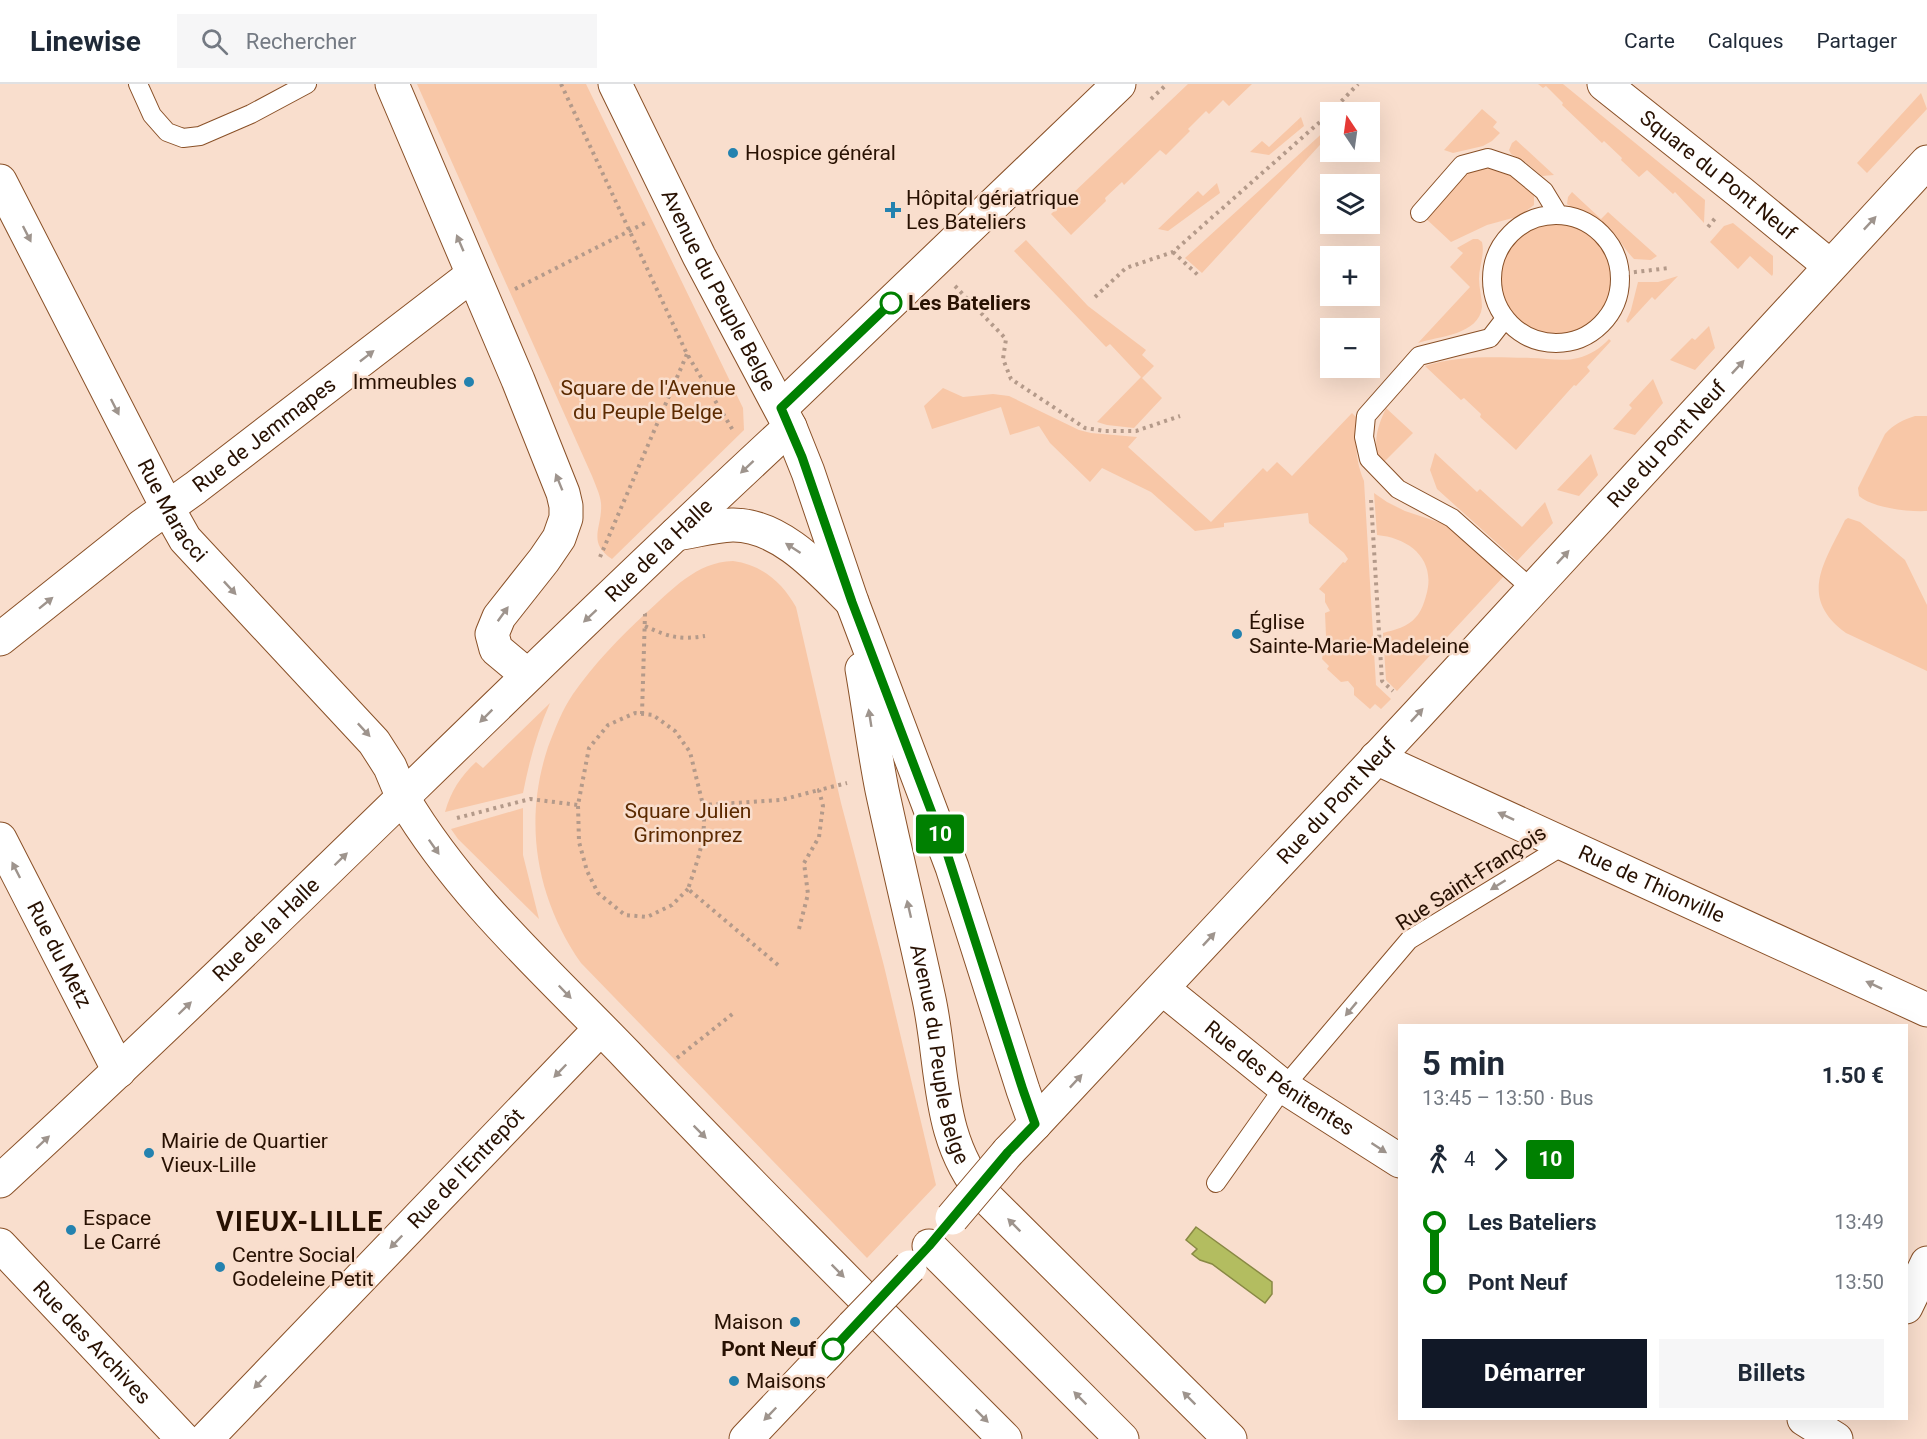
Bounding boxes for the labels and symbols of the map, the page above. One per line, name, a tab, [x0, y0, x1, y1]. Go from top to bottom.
north arrow	[1320, 102, 1380, 162]
street label: Square du Pont Neuf	[1635, 105, 1801, 245]
place label: Hospice général	[745, 141, 896, 165]
marker: Hospice général	[726, 146, 740, 160]
street label: Avenue du Peuple Belge	[656, 186, 781, 395]
place label: Hôpital gériatrique Les Bateliers	[906, 186, 1079, 234]
marker: Hôpital gériatrique Les Bateliers	[884, 201, 902, 219]
one-way arrow	[1863, 216, 1877, 231]
one-way arrow	[22, 225, 31, 242]
one-way arrow	[455, 234, 465, 252]
place label: Les Bateliers	[908, 291, 1031, 315]
marker: Les Bateliers	[880, 292, 902, 314]
one-way arrow	[358, 350, 374, 362]
one-way arrow	[1731, 359, 1745, 374]
place label: Immeubles	[353, 370, 457, 394]
street label: Rue de Jemmapes	[188, 372, 340, 497]
marker: Immeubles	[462, 375, 476, 389]
park label: Square de l'Avenue du Peuple Belge	[560, 376, 736, 424]
street label: Rue du Pont Neuf	[1603, 376, 1731, 512]
one-way arrow	[111, 399, 120, 416]
street label: Rue Maracci	[132, 455, 212, 567]
one-way arrow	[740, 460, 755, 474]
one-way arrow	[554, 472, 564, 490]
street label: Rue de la Halle	[600, 494, 717, 607]
one-way arrow	[785, 543, 802, 554]
one-way arrow	[1556, 549, 1570, 564]
one-way arrow	[223, 581, 237, 595]
one-way arrow	[38, 597, 53, 609]
one-way arrow	[496, 606, 508, 621]
one-way arrow	[584, 608, 598, 622]
place label: Église Sainte-Marie-Madeleine	[1249, 610, 1469, 658]
marker: Église Sainte-Marie-Madeleine	[1230, 627, 1244, 641]
one-way arrow	[866, 708, 875, 727]
one-way arrow	[479, 709, 493, 723]
one-way arrow	[1409, 709, 1423, 723]
one-way arrow	[356, 723, 370, 737]
street label: Rue du Pont Neuf	[1272, 733, 1402, 869]
park label: Square Julien Grimonprez	[625, 799, 751, 847]
one-way arrow	[1497, 811, 1514, 820]
line badge: 10	[913, 814, 967, 854]
street label: Rue Saint-François	[1391, 821, 1551, 935]
one-way arrow	[428, 839, 440, 855]
street label: Rue de Thionville	[1575, 840, 1728, 928]
one-way arrow	[334, 852, 348, 866]
one-way arrow	[11, 861, 20, 878]
street label: Rue de la Halle	[208, 873, 324, 986]
one-way arrow	[1490, 880, 1506, 891]
street label: Rue du Metz	[22, 897, 97, 1012]
one-way arrow	[904, 899, 913, 918]
one-way arrow	[1202, 932, 1215, 947]
street label: Avenue du Peuple Belge	[905, 942, 974, 1168]
one-way arrow	[1865, 981, 1882, 990]
one-way arrow	[558, 984, 571, 999]
one-way arrow	[1344, 1001, 1357, 1017]
one-way arrow	[177, 1002, 192, 1015]
street label: Rue des Pénitentes	[1200, 1016, 1359, 1141]
one-way arrow	[554, 1063, 567, 1078]
one-way arrow	[1068, 1074, 1082, 1088]
street label: Rue de l'Entrepôt	[403, 1104, 529, 1234]
one-way arrow	[693, 1125, 707, 1139]
place label: Mairie de Quartier Vieux-Lille	[161, 1129, 328, 1177]
one-way arrow	[36, 1135, 50, 1149]
one-way arrow	[1371, 1142, 1387, 1153]
marker: Mairie de Quartier Vieux-Lille	[142, 1146, 156, 1160]
place label: Espace Le Carré	[83, 1206, 161, 1254]
district label: VIEUX-LILLE	[216, 1206, 384, 1238]
one-way arrow	[1008, 1219, 1022, 1233]
marker: Espace Le Carré	[64, 1223, 78, 1237]
one-way arrow	[389, 1234, 403, 1248]
place label: Centre Social Godeleine Petit	[232, 1243, 374, 1291]
marker: Centre Social Godeleine Petit	[213, 1260, 227, 1274]
one-way arrow	[830, 1263, 844, 1277]
street label: Rue des Archives	[28, 1276, 156, 1409]
place label: Maison	[714, 1310, 783, 1334]
marker: Maison	[788, 1315, 802, 1329]
place label: Pont Neuf	[721, 1337, 816, 1361]
marker: Pont Neuf	[822, 1338, 844, 1360]
place label: Maisons	[746, 1369, 826, 1393]
marker: Maisons	[727, 1374, 741, 1388]
one-way arrow	[254, 1375, 268, 1389]
one-way arrow	[1074, 1391, 1088, 1405]
one-way arrow	[1181, 1391, 1196, 1405]
one-way arrow	[763, 1407, 777, 1421]
one-way arrow	[975, 1408, 989, 1423]

